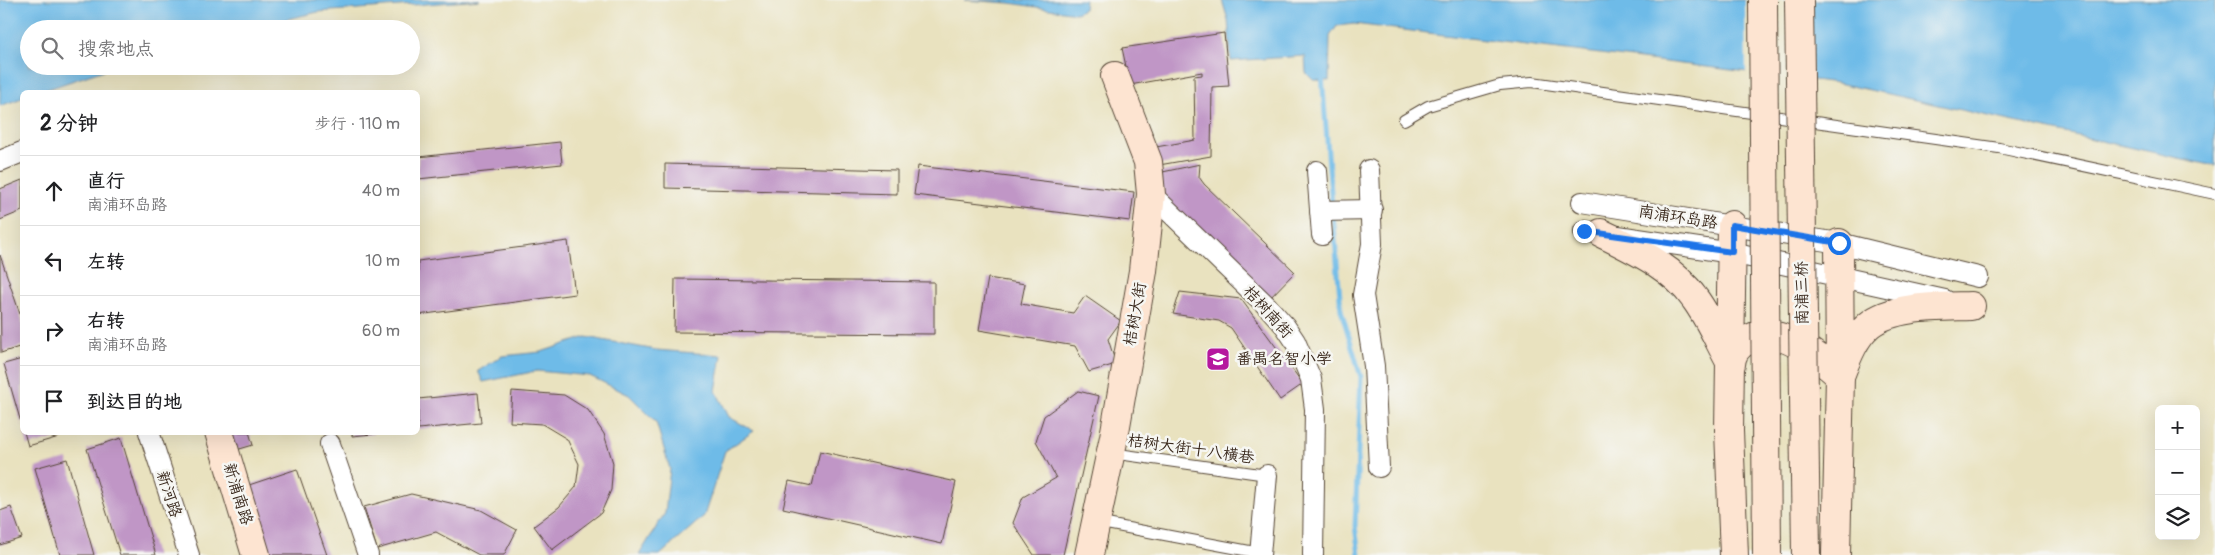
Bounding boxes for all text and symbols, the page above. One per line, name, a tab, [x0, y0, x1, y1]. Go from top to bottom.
search box	[20, 20, 420, 75]
icon: search	[38, 34, 66, 62]
text: 搜索地点	[78, 37, 154, 61]
text: 2 分钟	[40, 110, 98, 137]
text: 步行 · 110 m	[315, 114, 400, 134]
text: 直行	[87, 169, 125, 193]
icon: ahead	[40, 177, 68, 205]
text: 40 m	[362, 181, 400, 201]
text: 南浦环岛路	[87, 195, 167, 215]
street label: 南浦环岛路	[1637, 201, 1719, 233]
route end	[1573, 220, 1596, 243]
route start	[1828, 232, 1851, 255]
icon: left	[40, 247, 68, 275]
text: 左转	[87, 250, 125, 274]
text: 10 m	[365, 251, 400, 271]
street label: 南浦三桥	[1791, 261, 1813, 325]
street label: 桔树大街	[1120, 281, 1150, 347]
street label: 桔树南街	[1239, 282, 1297, 342]
text: 右转	[87, 309, 125, 333]
icon: right	[40, 317, 68, 345]
text: 60 m	[362, 321, 400, 341]
text: 南浦环岛路	[87, 335, 167, 355]
school or university icon: 番禺名智小学	[1205, 346, 1231, 372]
place label: 番禺名智小学	[1236, 349, 1332, 369]
icon: arrive	[40, 387, 68, 415]
text: 到达目的地	[87, 390, 182, 414]
map controls	[2155, 405, 2200, 540]
button: +	[2155, 405, 2200, 450]
street label: 桔树大街十八横巷	[1126, 430, 1256, 468]
button: −	[2155, 450, 2200, 495]
street label: 新浦南路	[219, 460, 257, 528]
street label: 新河路	[152, 468, 186, 520]
button: layers	[2155, 495, 2200, 540]

